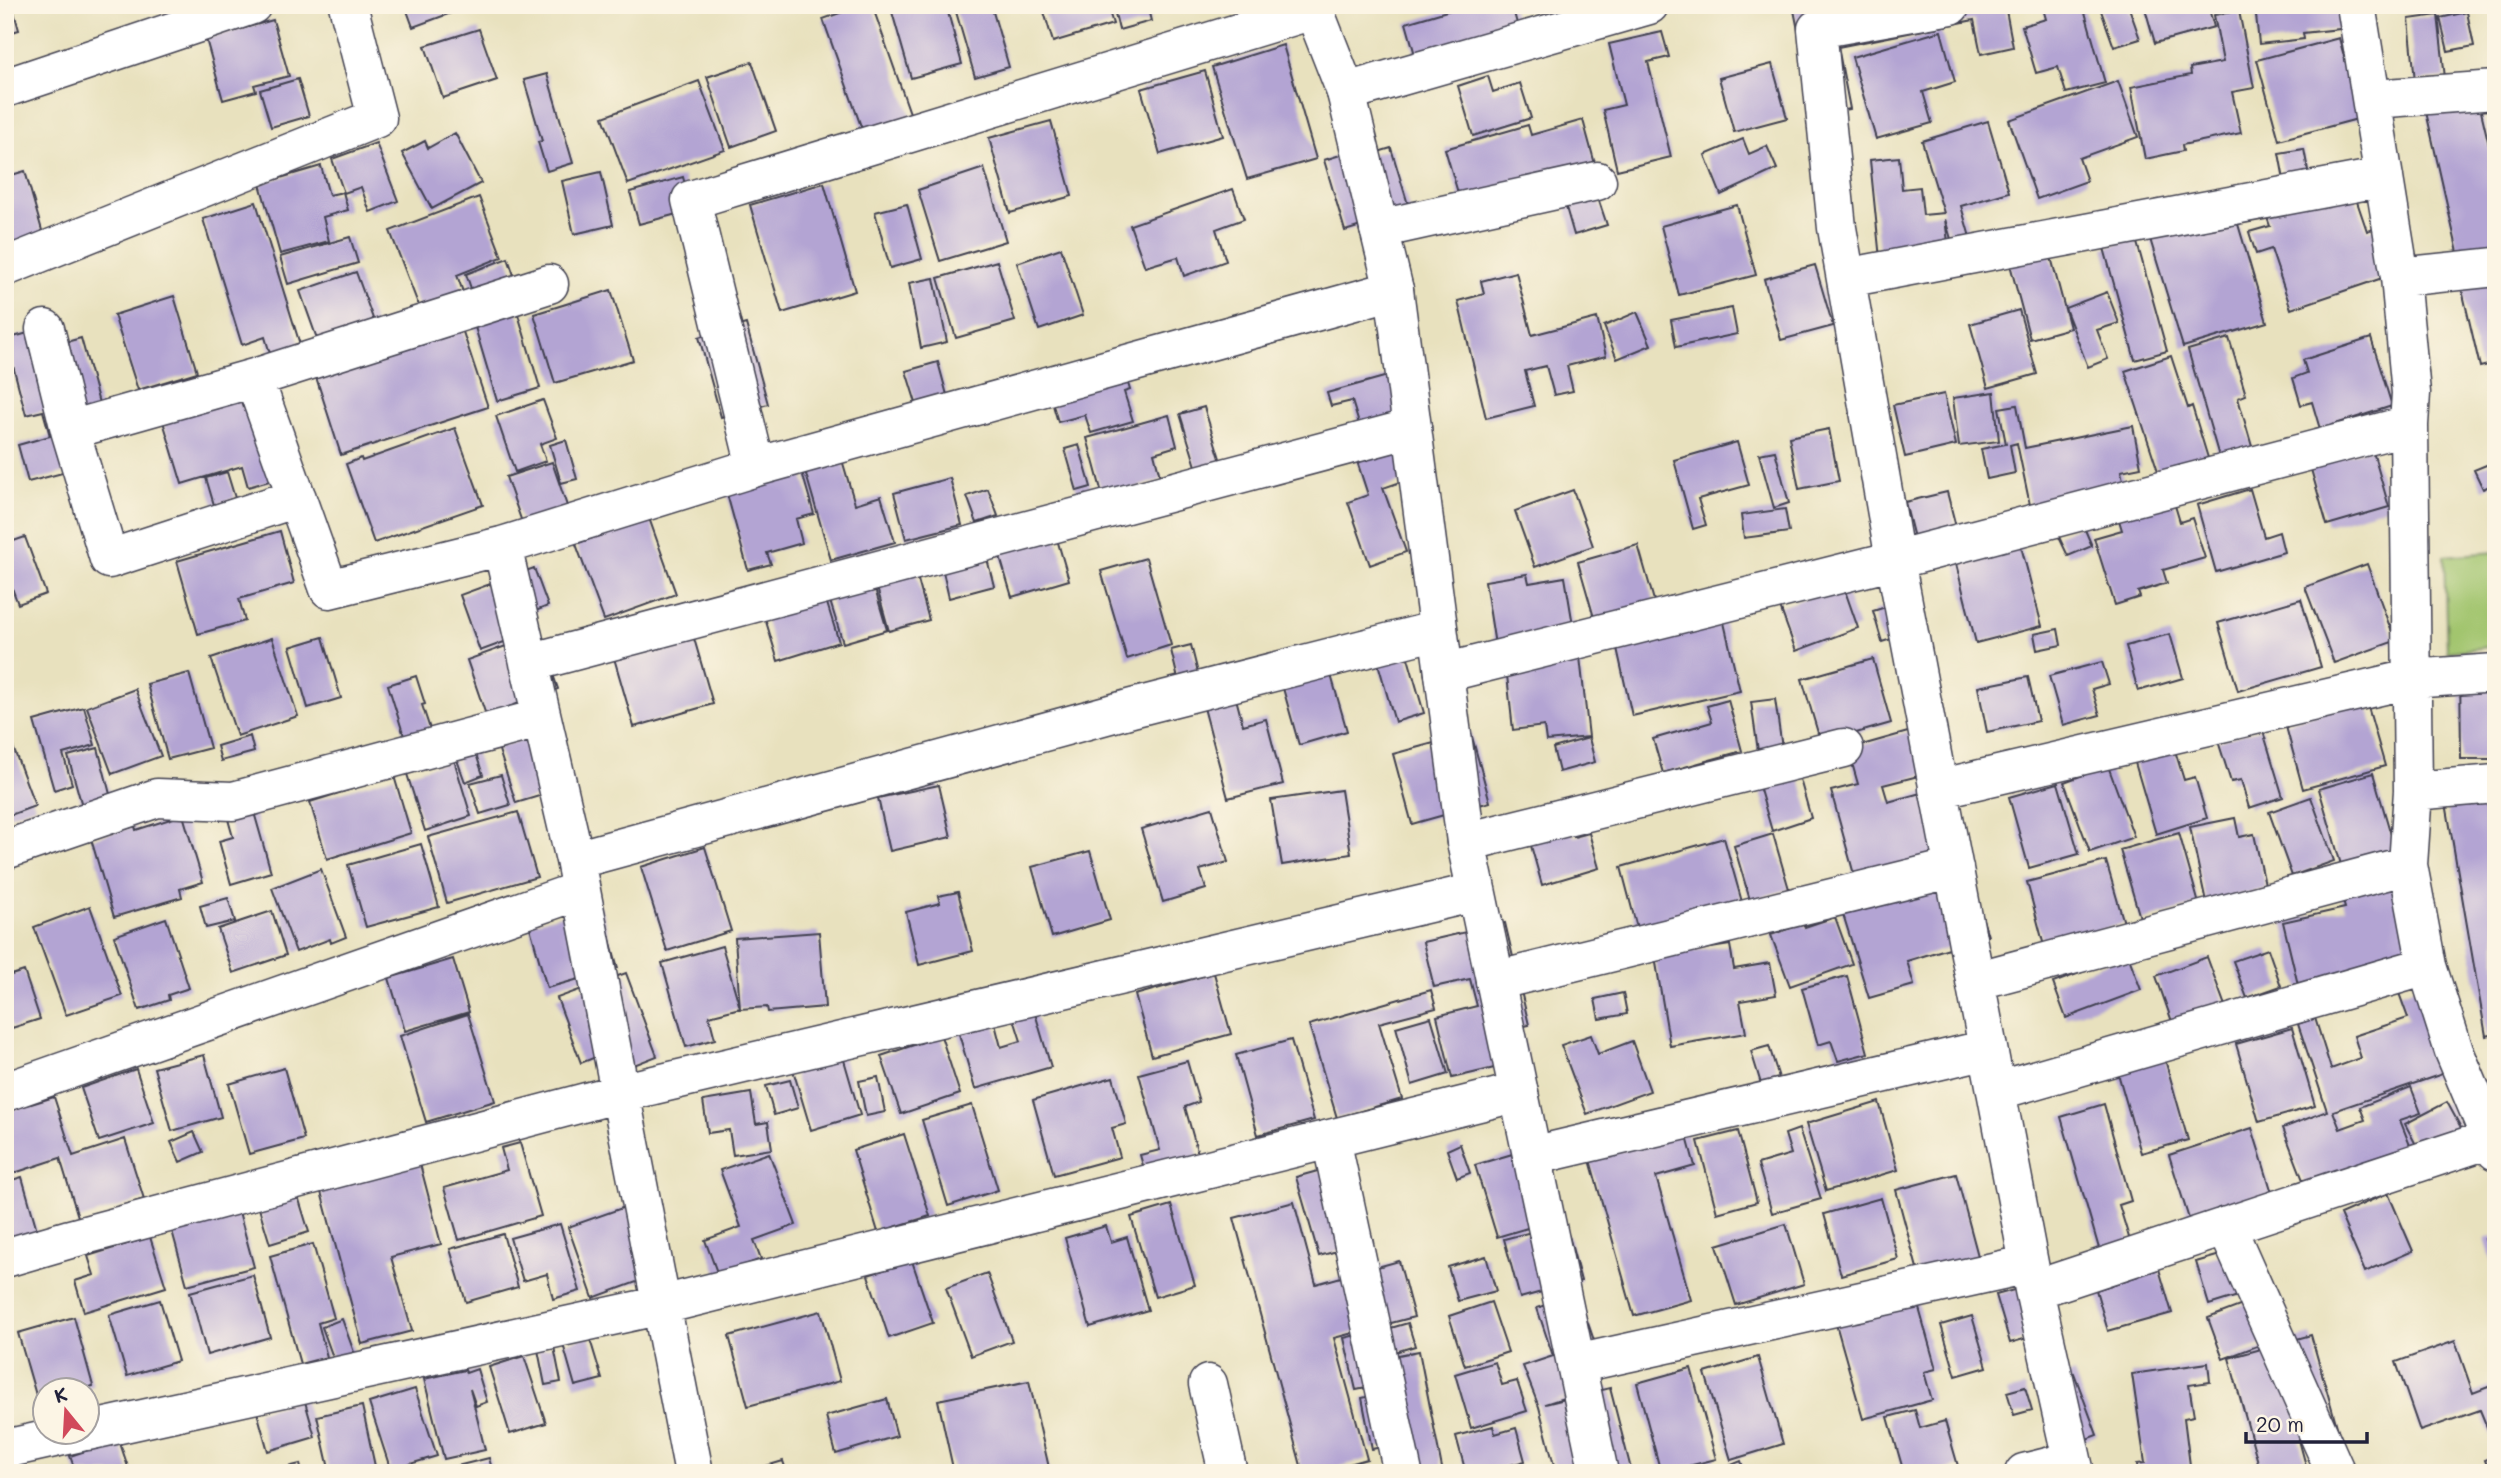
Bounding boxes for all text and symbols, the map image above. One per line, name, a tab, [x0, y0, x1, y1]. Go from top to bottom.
north arrow	[32, 1376, 102, 1446]
text: K	[51, 1381, 70, 1408]
scale bar	[2246, 1401, 2366, 1445]
text: 20 m	[2256, 1410, 2304, 1437]

